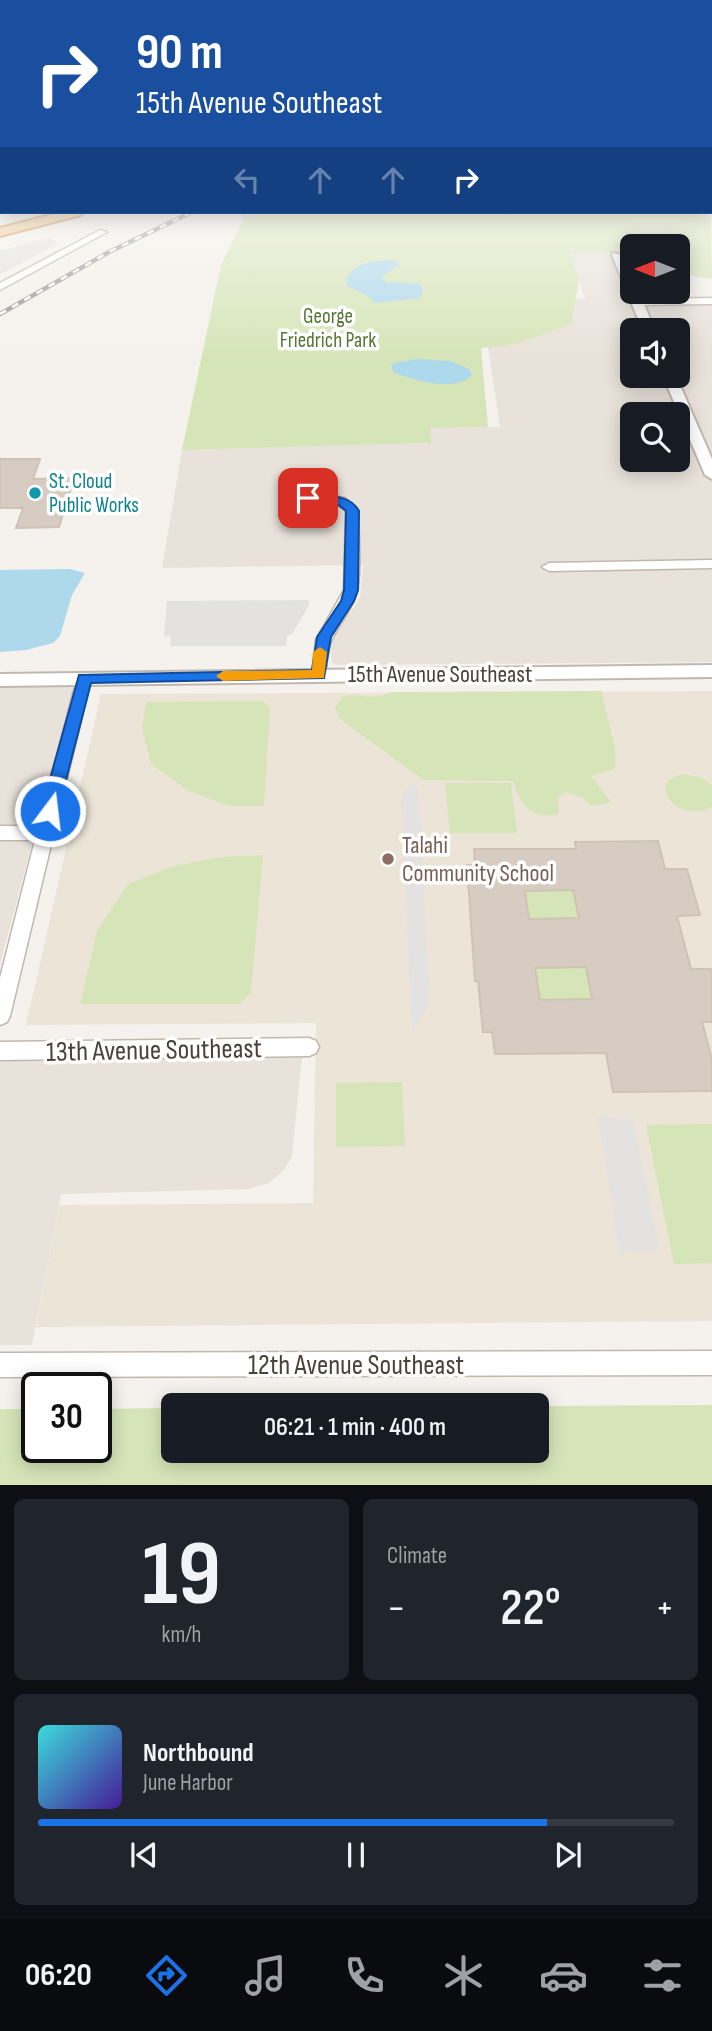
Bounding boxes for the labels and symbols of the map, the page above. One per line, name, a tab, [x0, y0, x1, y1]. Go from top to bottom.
north arrow	[620, 234, 690, 304]
park label: George Friedrich Park	[280, 304, 376, 353]
pin	[278, 468, 338, 528]
place label: St. Cloud Public Works	[49, 469, 139, 518]
marker: St. Cloud Public Works	[27, 485, 43, 501]
street label: 15th Avenue Southeast	[348, 660, 532, 689]
position arrow	[13, 774, 87, 848]
place label: Talahi Community School	[402, 831, 554, 888]
marker: Talahi Community School	[380, 851, 396, 867]
street label: 13th Avenue Southeast	[46, 1032, 262, 1069]
street label: 12th Avenue Southeast	[248, 1349, 464, 1382]
speed limit sign: 30	[21, 1372, 112, 1463]

